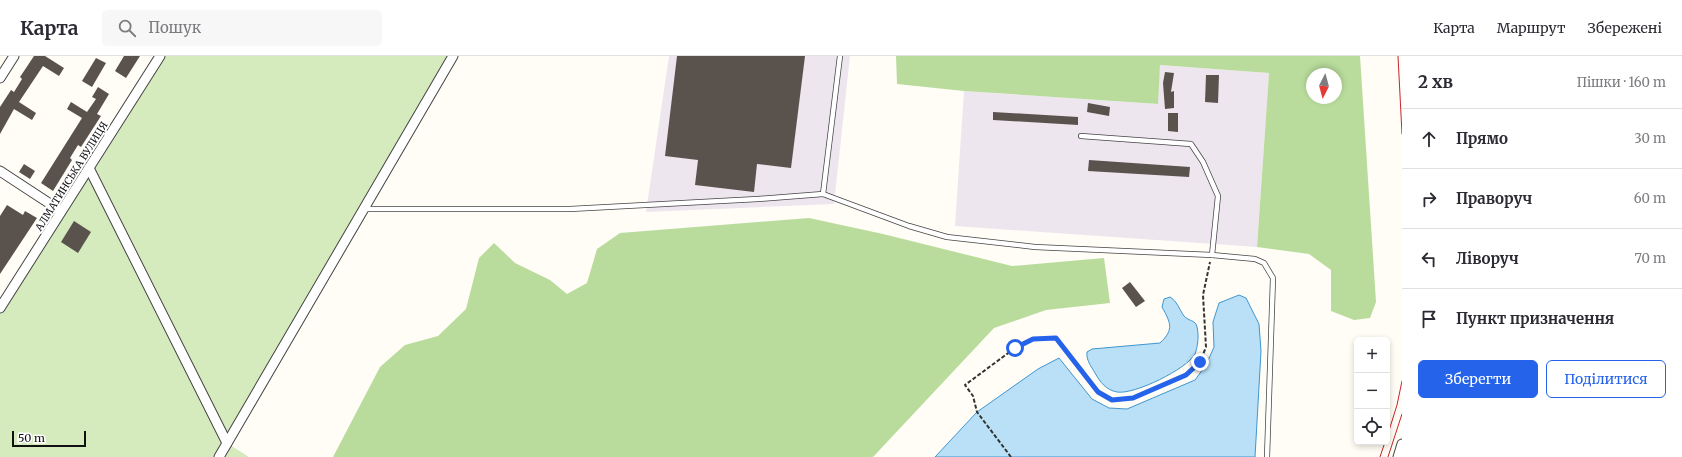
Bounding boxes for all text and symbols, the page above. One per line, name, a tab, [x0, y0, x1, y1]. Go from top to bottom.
search box	[102, 10, 382, 46]
text: Карта	[20, 16, 78, 40]
icon: search	[116, 17, 138, 39]
text: Пошук	[148, 18, 201, 37]
text: Карта	[1433, 19, 1475, 37]
text: Маршрут	[1497, 19, 1566, 37]
text: Збережені	[1588, 19, 1662, 37]
north arrow	[1306, 68, 1342, 104]
text: 2 хв	[1418, 71, 1453, 93]
text: Пішки · 160 m	[1577, 74, 1666, 91]
street label: АЛМАТИНСЬКА ВУЛИЦЯ	[32, 119, 111, 234]
icon: ahead	[1418, 128, 1440, 150]
text: Прямо	[1456, 129, 1508, 148]
text: 30 m	[1634, 130, 1666, 147]
icon: right	[1418, 188, 1440, 210]
text: Праворуч	[1456, 189, 1532, 208]
text: 60 m	[1634, 190, 1666, 207]
icon: left	[1418, 248, 1440, 270]
text: Ліворуч	[1456, 249, 1519, 268]
text: 70 m	[1635, 250, 1666, 267]
icon: arrive	[1418, 308, 1440, 330]
text: Пункт призначення	[1456, 309, 1614, 328]
map controls	[1354, 337, 1390, 445]
button: +	[1354, 337, 1390, 373]
route start	[1006, 339, 1024, 357]
route end	[1191, 353, 1209, 371]
button: Зберегти	[1418, 360, 1538, 398]
button: Поділитися	[1546, 360, 1666, 398]
button: −	[1354, 373, 1390, 409]
button: locate	[1354, 409, 1390, 445]
scale bar	[12, 429, 86, 448]
text: 50 m	[18, 431, 45, 445]

